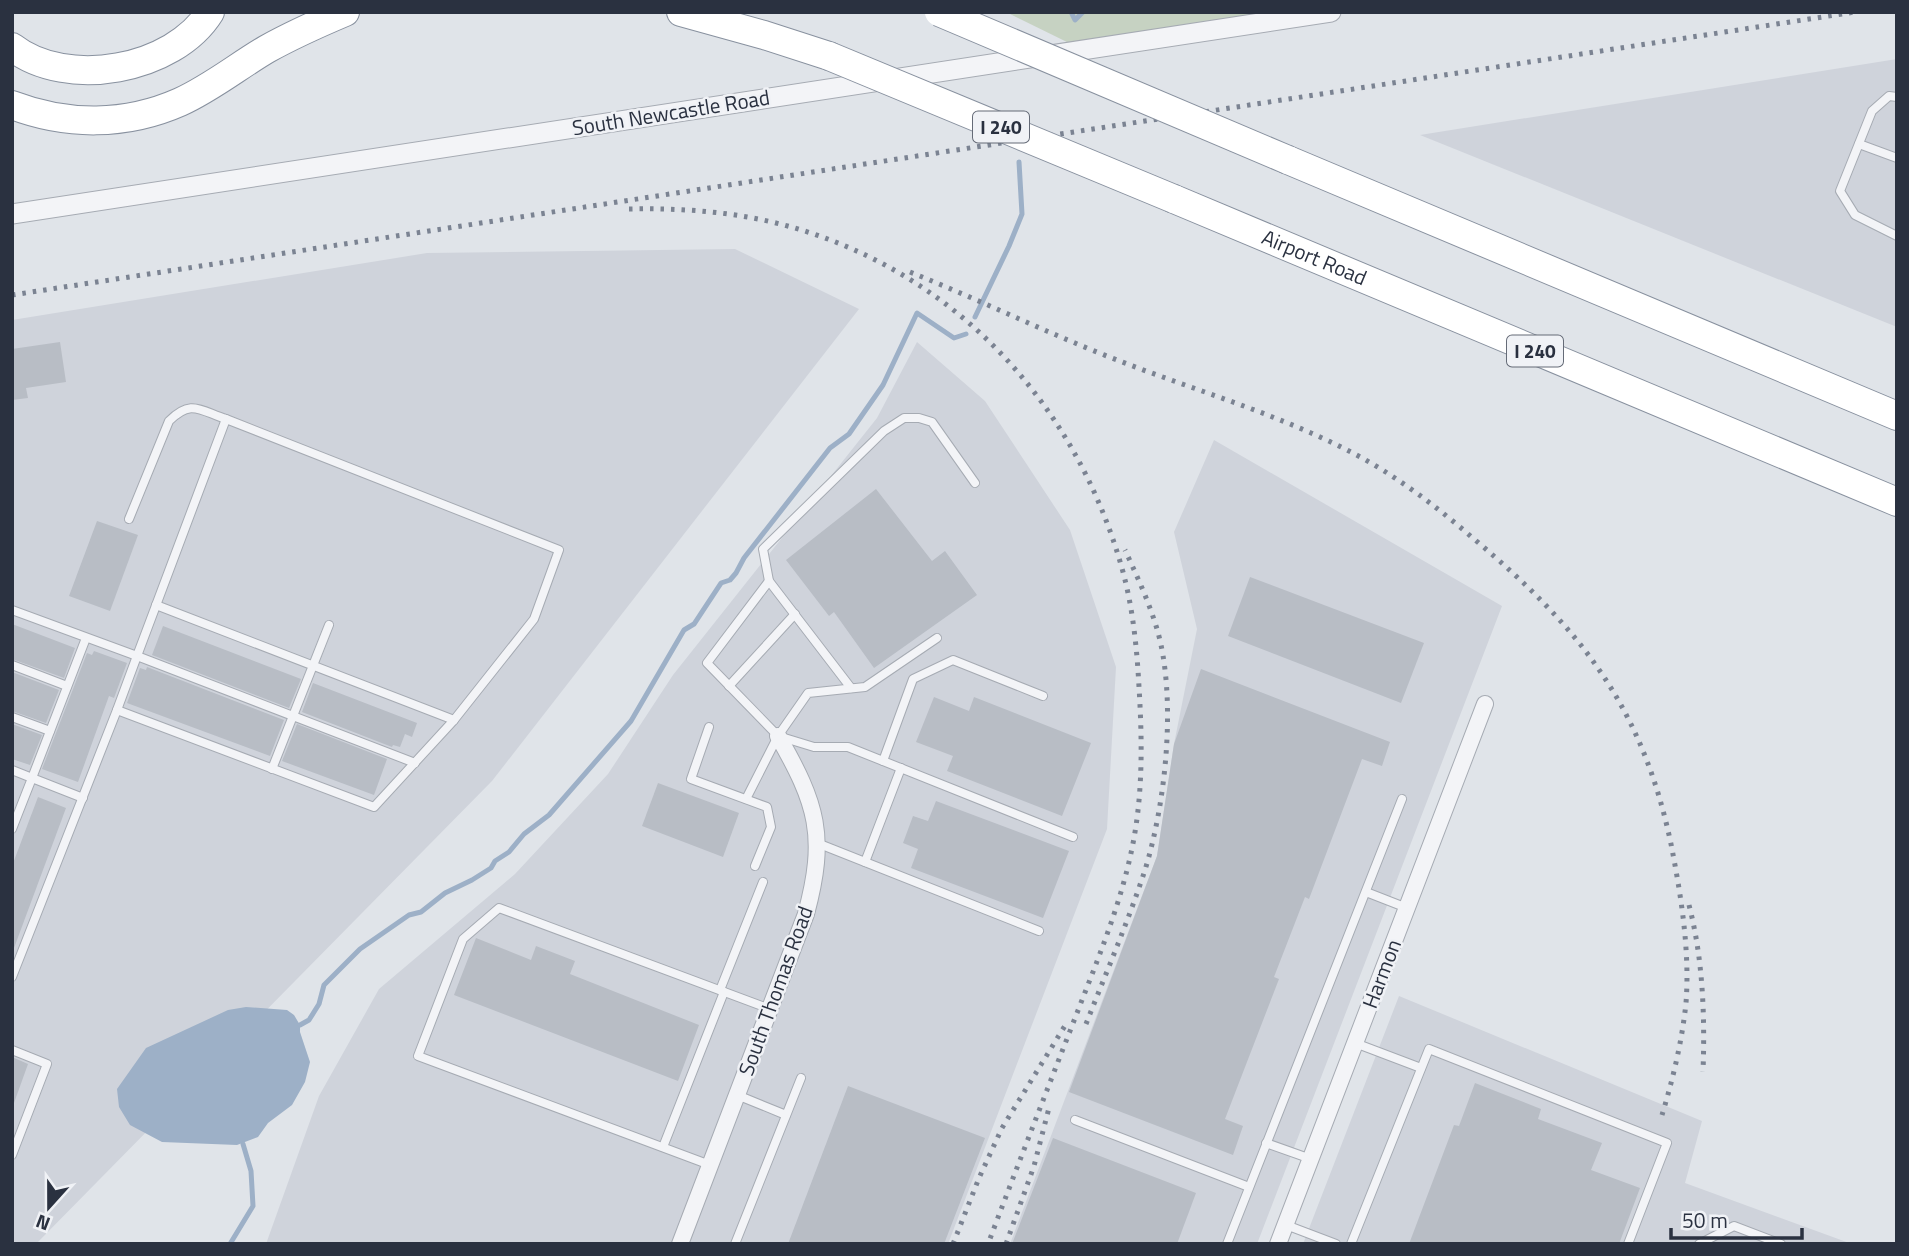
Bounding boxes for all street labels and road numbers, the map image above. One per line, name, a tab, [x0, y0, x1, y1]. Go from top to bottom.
street label: South Newcastle Road	[570, 81, 772, 143]
road number: I 240	[973, 111, 1029, 142]
street label: Airport Road	[1257, 221, 1372, 293]
road number: I 240	[1507, 336, 1563, 366]
street label: South Thomas Road	[730, 901, 821, 1080]
street label: Harmon	[1353, 934, 1409, 1013]

